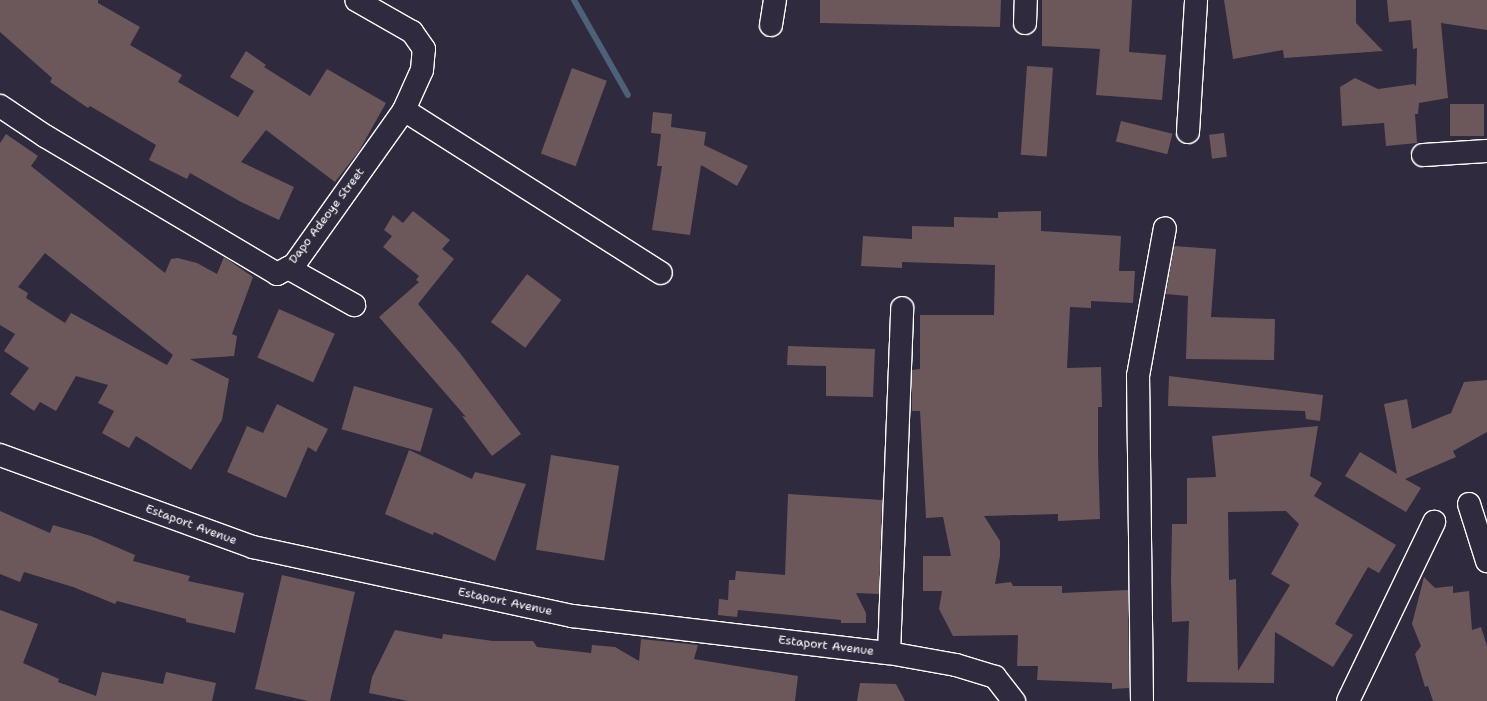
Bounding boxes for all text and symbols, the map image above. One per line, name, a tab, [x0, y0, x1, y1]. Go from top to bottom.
street label: Dapo Adeoye Street	[286, 165, 368, 267]
street label: Estaport Avenue	[143, 502, 239, 548]
street label: Estaport Avenue	[456, 585, 554, 619]
street label: Estaport Avenue	[777, 633, 875, 659]

